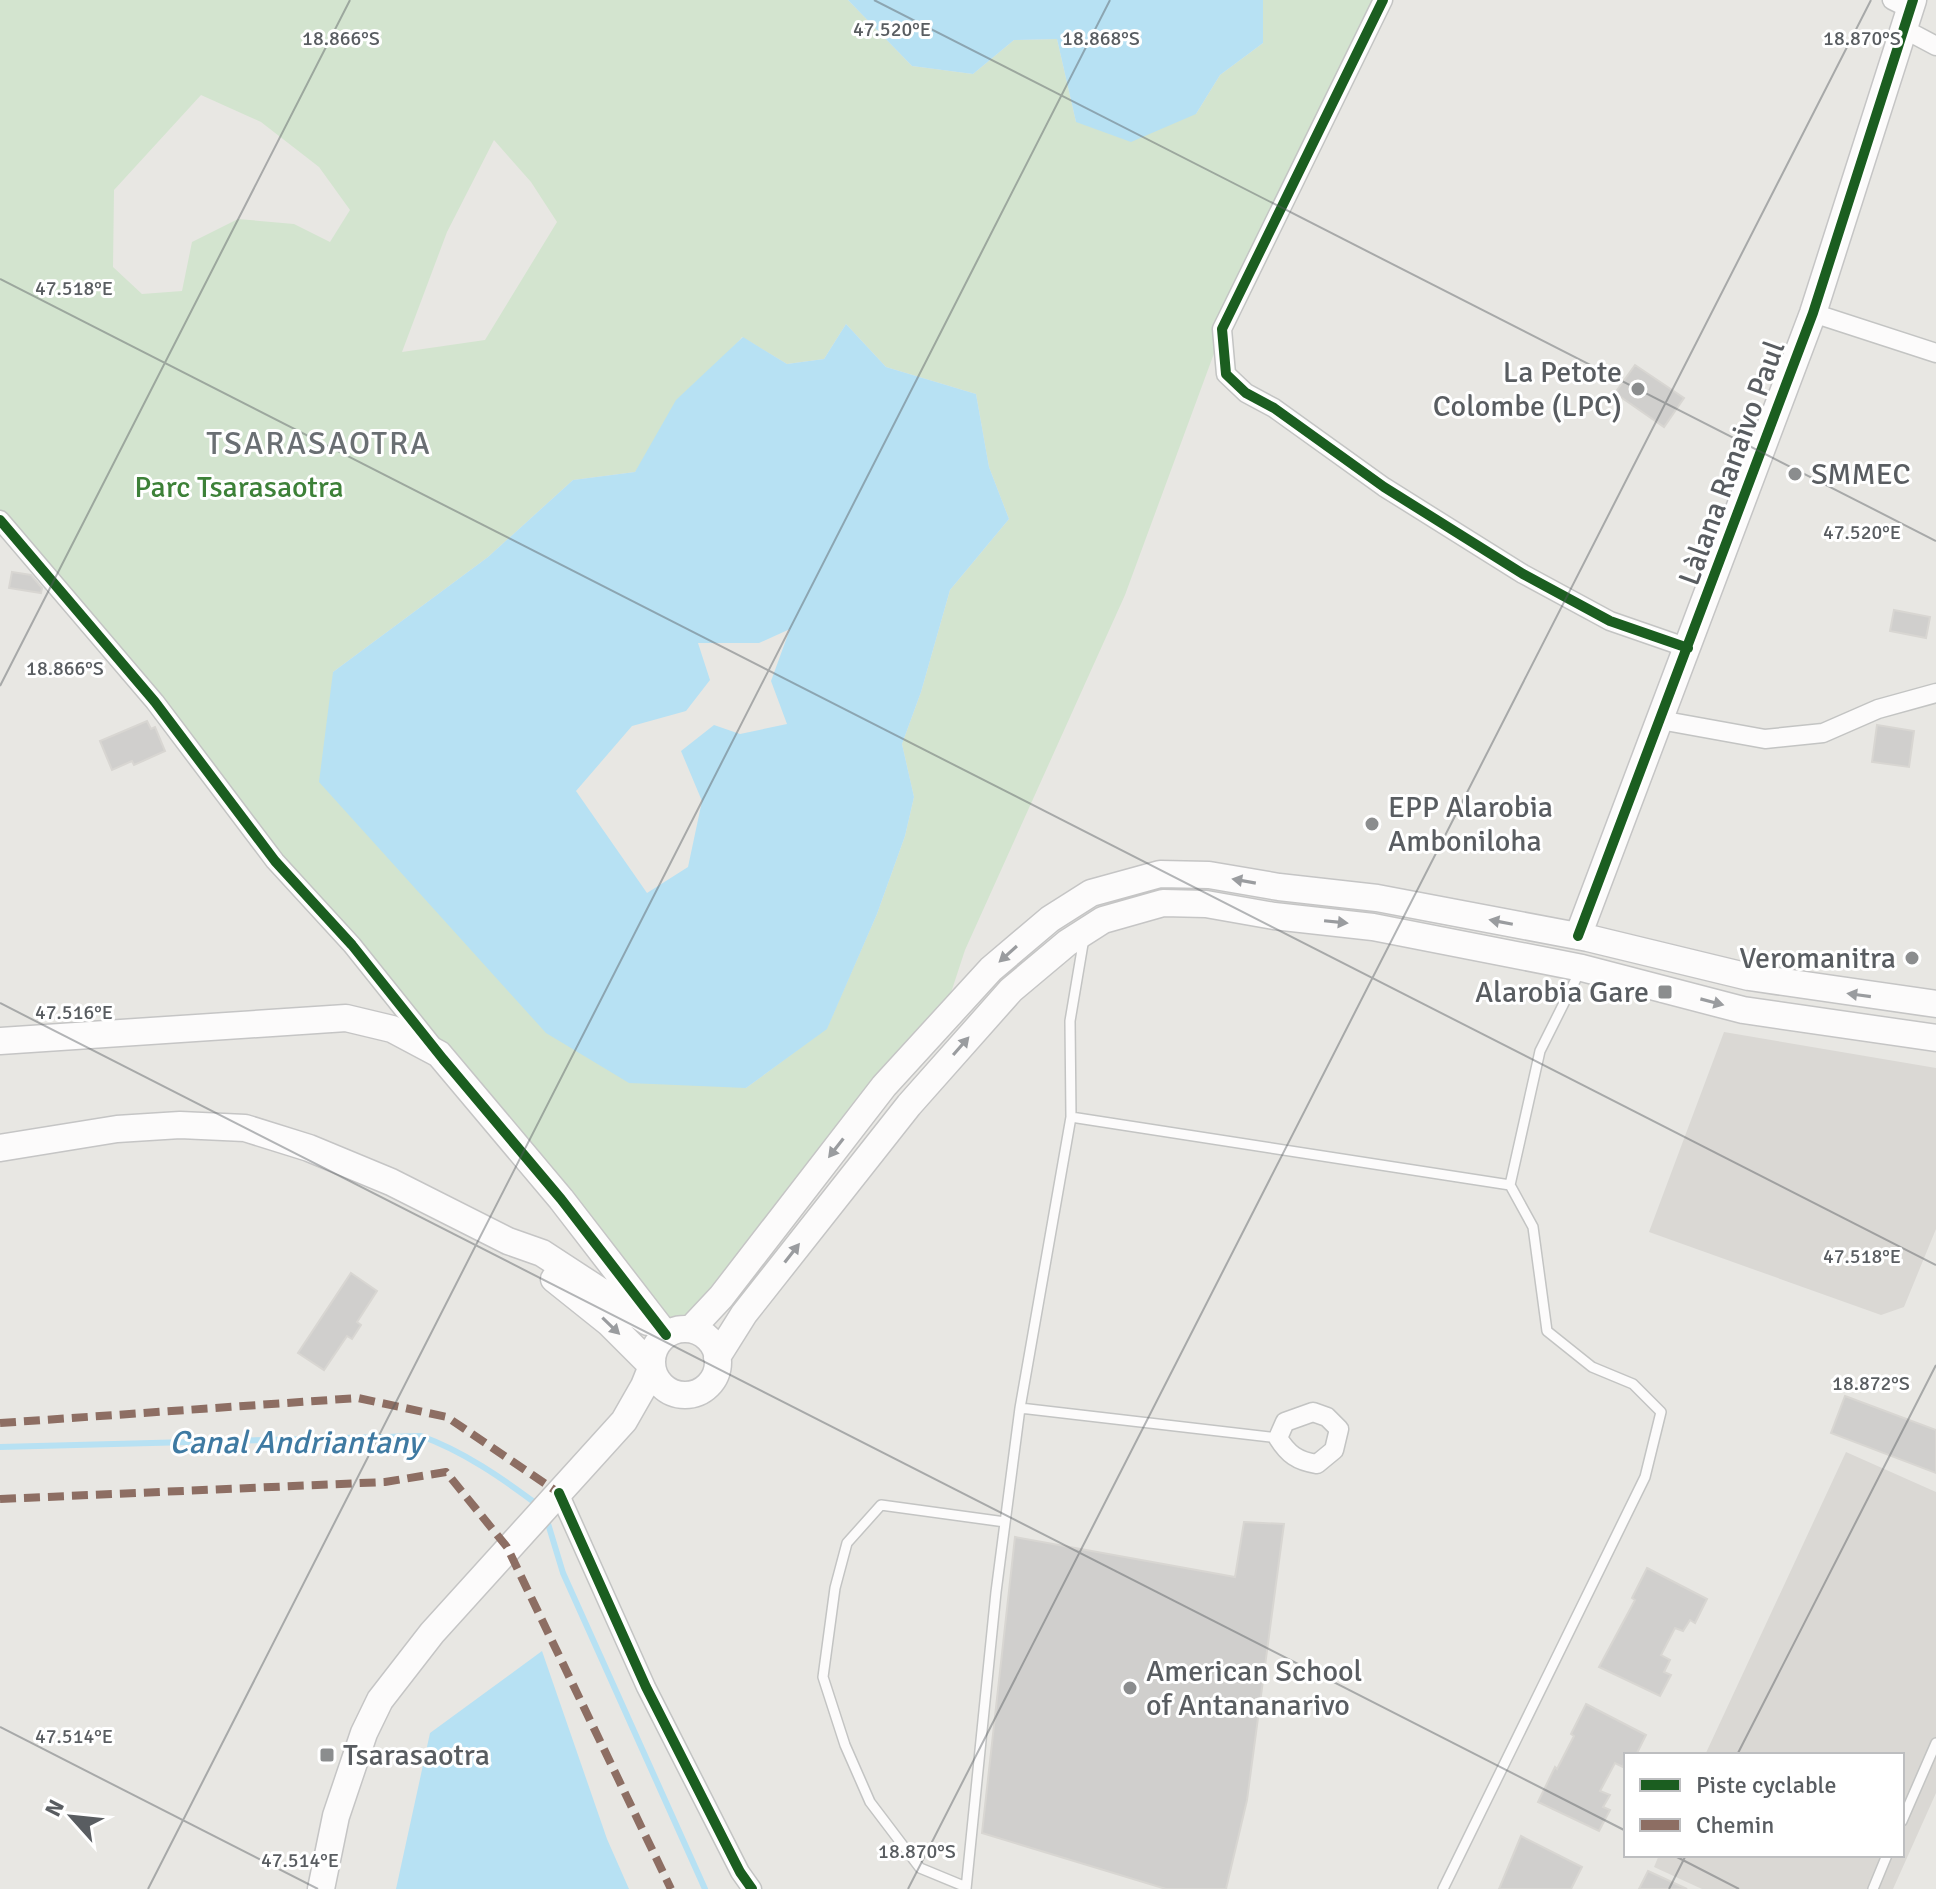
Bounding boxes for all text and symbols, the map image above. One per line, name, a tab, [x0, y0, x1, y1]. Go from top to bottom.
text: 47.520°E	[853, 17, 931, 42]
text: 18.866°S	[302, 26, 380, 51]
text: 18.868°S	[1062, 26, 1140, 51]
text: 18.870°S	[1823, 26, 1901, 51]
text: 47.518°E	[35, 276, 113, 301]
street label: Làlana Ranaivo Paul	[1671, 336, 1793, 590]
place label: La Petote Colombe (LPC)	[1433, 354, 1622, 425]
marker: La Petote Colombe (LPC)	[1629, 380, 1647, 398]
district label: TSARASAOTRA	[206, 424, 432, 463]
place label: SMMEC	[1811, 456, 1911, 493]
marker: SMMEC	[1786, 465, 1804, 483]
park label: Parc Tsarasaotra	[134, 469, 344, 506]
text: 47.520°E	[1823, 520, 1901, 545]
text: 18.866°S	[26, 656, 104, 681]
place label: EPP Alarobia Amboniloha	[1388, 789, 1553, 860]
marker: EPP Alarobia Amboniloha	[1363, 815, 1381, 833]
one-way arrow	[1232, 874, 1257, 887]
one-way arrow	[1488, 915, 1513, 927]
one-way arrow	[1323, 916, 1348, 929]
place label: Veromanitra	[1739, 940, 1896, 977]
one-way arrow	[999, 945, 1018, 963]
marker: Veromanitra	[1903, 949, 1921, 967]
place label: Alarobia Gare	[1475, 974, 1649, 1011]
marker: Alarobia Gare	[1656, 983, 1674, 1001]
one-way arrow	[1846, 988, 1871, 1001]
one-way arrow	[1699, 996, 1724, 1008]
text: 47.516°E	[35, 1000, 113, 1025]
one-way arrow	[951, 1037, 969, 1056]
one-way arrow	[829, 1138, 845, 1158]
one-way arrow	[784, 1243, 800, 1263]
text: 47.518°E	[1823, 1244, 1901, 1269]
one-way arrow	[601, 1317, 620, 1335]
text: 18.872°S	[1832, 1371, 1910, 1396]
water label: Canal Andriantany	[169, 1423, 427, 1462]
place label: American School of Antananarivo	[1146, 1653, 1362, 1724]
marker: American School of Antananarivo	[1121, 1679, 1139, 1697]
text: 47.514°E	[35, 1724, 113, 1749]
place label: Tsarasaotra	[343, 1737, 490, 1774]
marker: Tsarasaotra	[318, 1746, 336, 1764]
legend	[1624, 1753, 1904, 1857]
text: Piste cyclable	[1696, 1770, 1836, 1800]
north arrow	[32, 1777, 112, 1857]
text: N	[39, 1795, 70, 1821]
text: Chemin	[1696, 1810, 1774, 1840]
text: 18.870°S	[878, 1839, 956, 1864]
text: 47.514°E	[261, 1848, 339, 1873]

